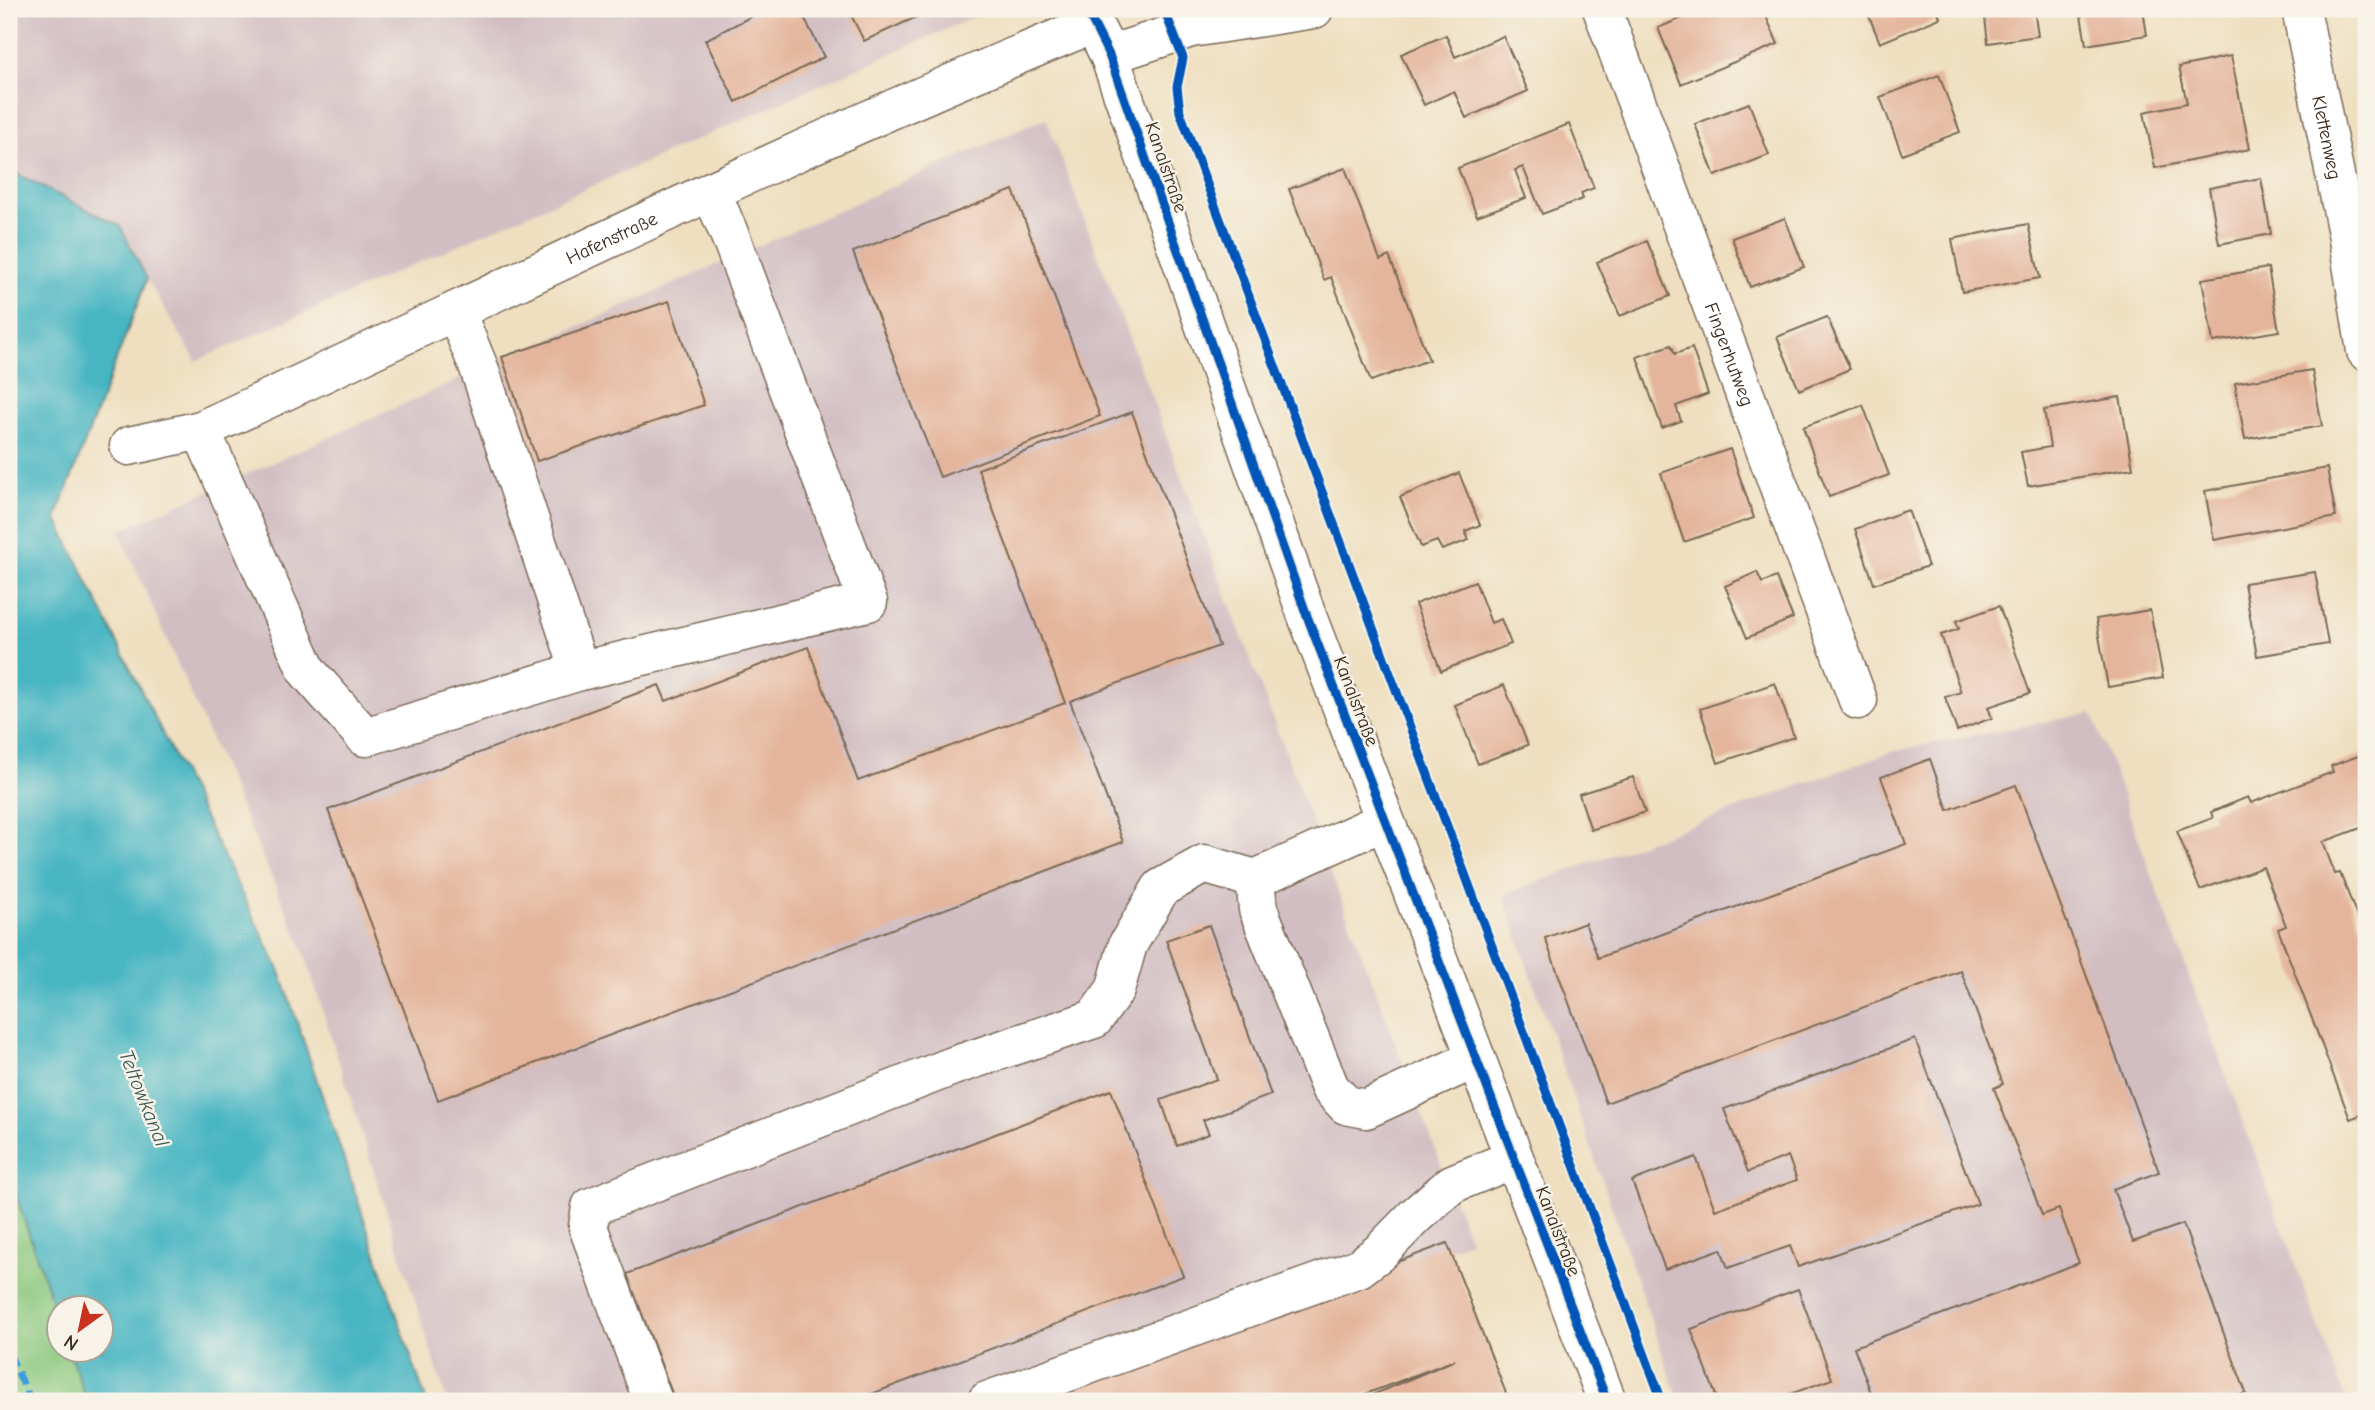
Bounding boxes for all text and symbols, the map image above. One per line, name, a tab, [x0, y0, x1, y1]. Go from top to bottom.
street label: Klettenweg	[2307, 94, 2346, 182]
street label: Kanalstraße	[1140, 119, 1192, 216]
street label: Hafenstraße	[563, 208, 661, 269]
street label: Fingerhutweg	[1700, 300, 1758, 409]
street label: Kanalstraße	[1329, 653, 1383, 750]
water label: Teltowkanal	[114, 1046, 174, 1150]
street label: Kanalstraße	[1531, 1183, 1585, 1280]
north arrow	[46, 1294, 116, 1364]
text: N	[60, 1330, 82, 1355]

